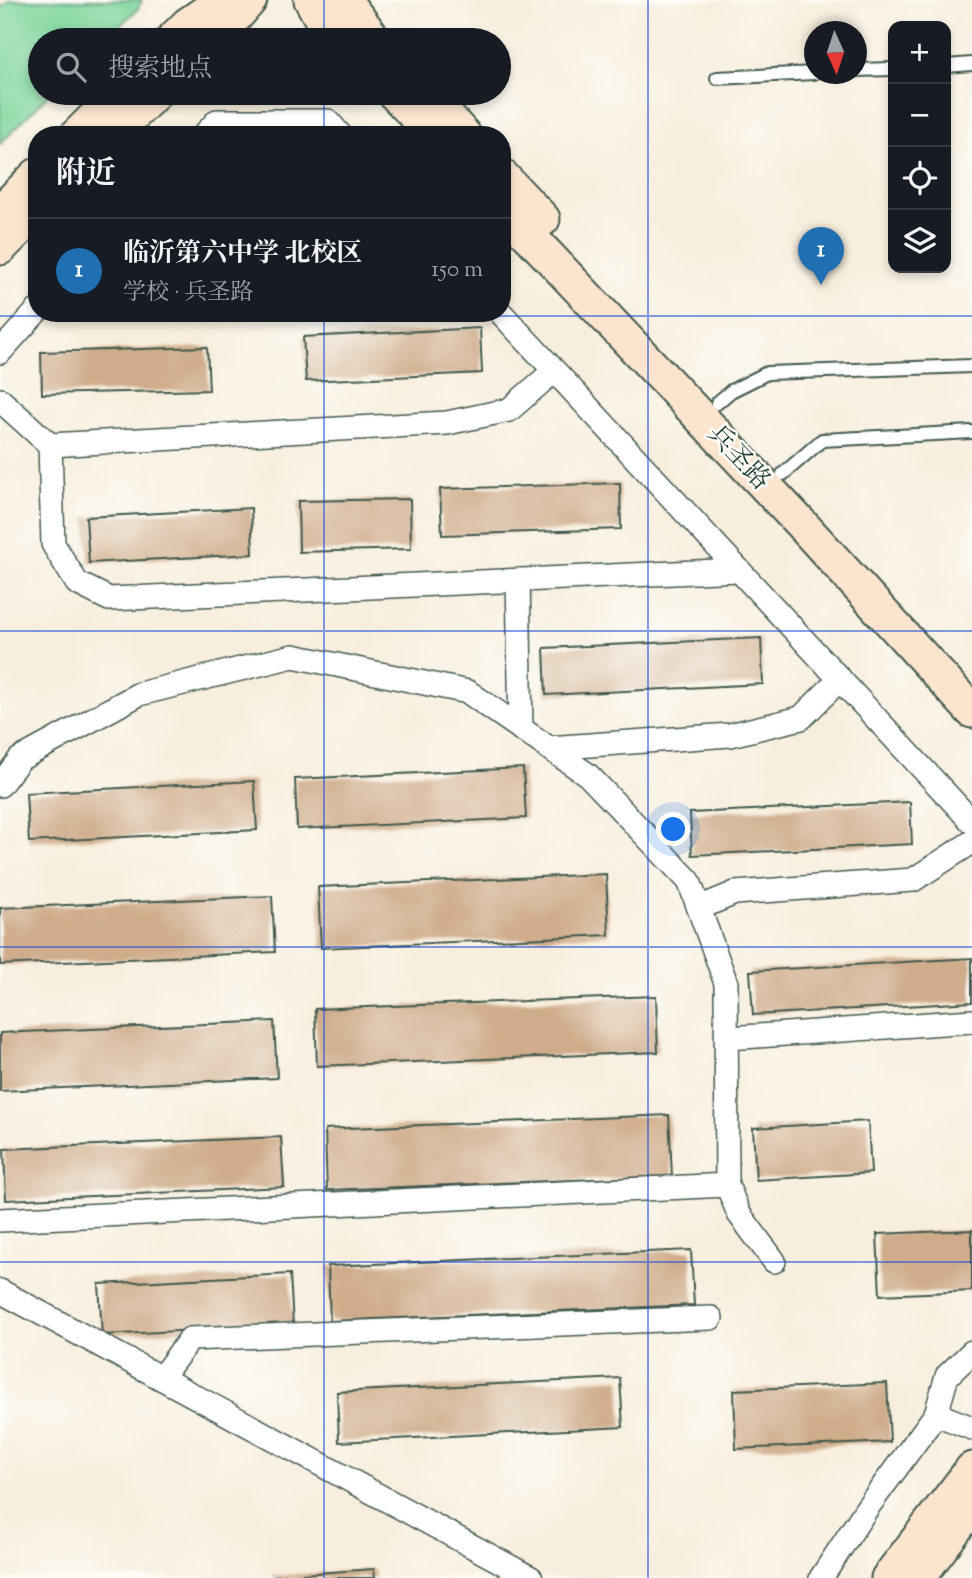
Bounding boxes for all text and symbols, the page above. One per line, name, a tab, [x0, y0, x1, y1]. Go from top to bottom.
north arrow	[804, 21, 867, 84]
map controls	[888, 21, 951, 273]
button: +	[888, 21, 951, 84]
search box	[28, 28, 511, 105]
icon: search	[52, 48, 90, 86]
text: 搜索地点	[108, 51, 212, 88]
button: −	[888, 84, 951, 147]
button: locate	[888, 147, 951, 210]
text: 附近	[56, 153, 116, 196]
button: layers	[888, 210, 951, 273]
pin: 1	[798, 227, 844, 285]
text: 临沂第六中学 北校区	[123, 236, 363, 273]
text: 1	[75, 254, 83, 287]
text: 150 m	[431, 254, 483, 287]
text: 学校 · 兵圣路	[123, 277, 254, 310]
street label: 兵圣路	[698, 417, 778, 499]
your location	[656, 812, 690, 846]

